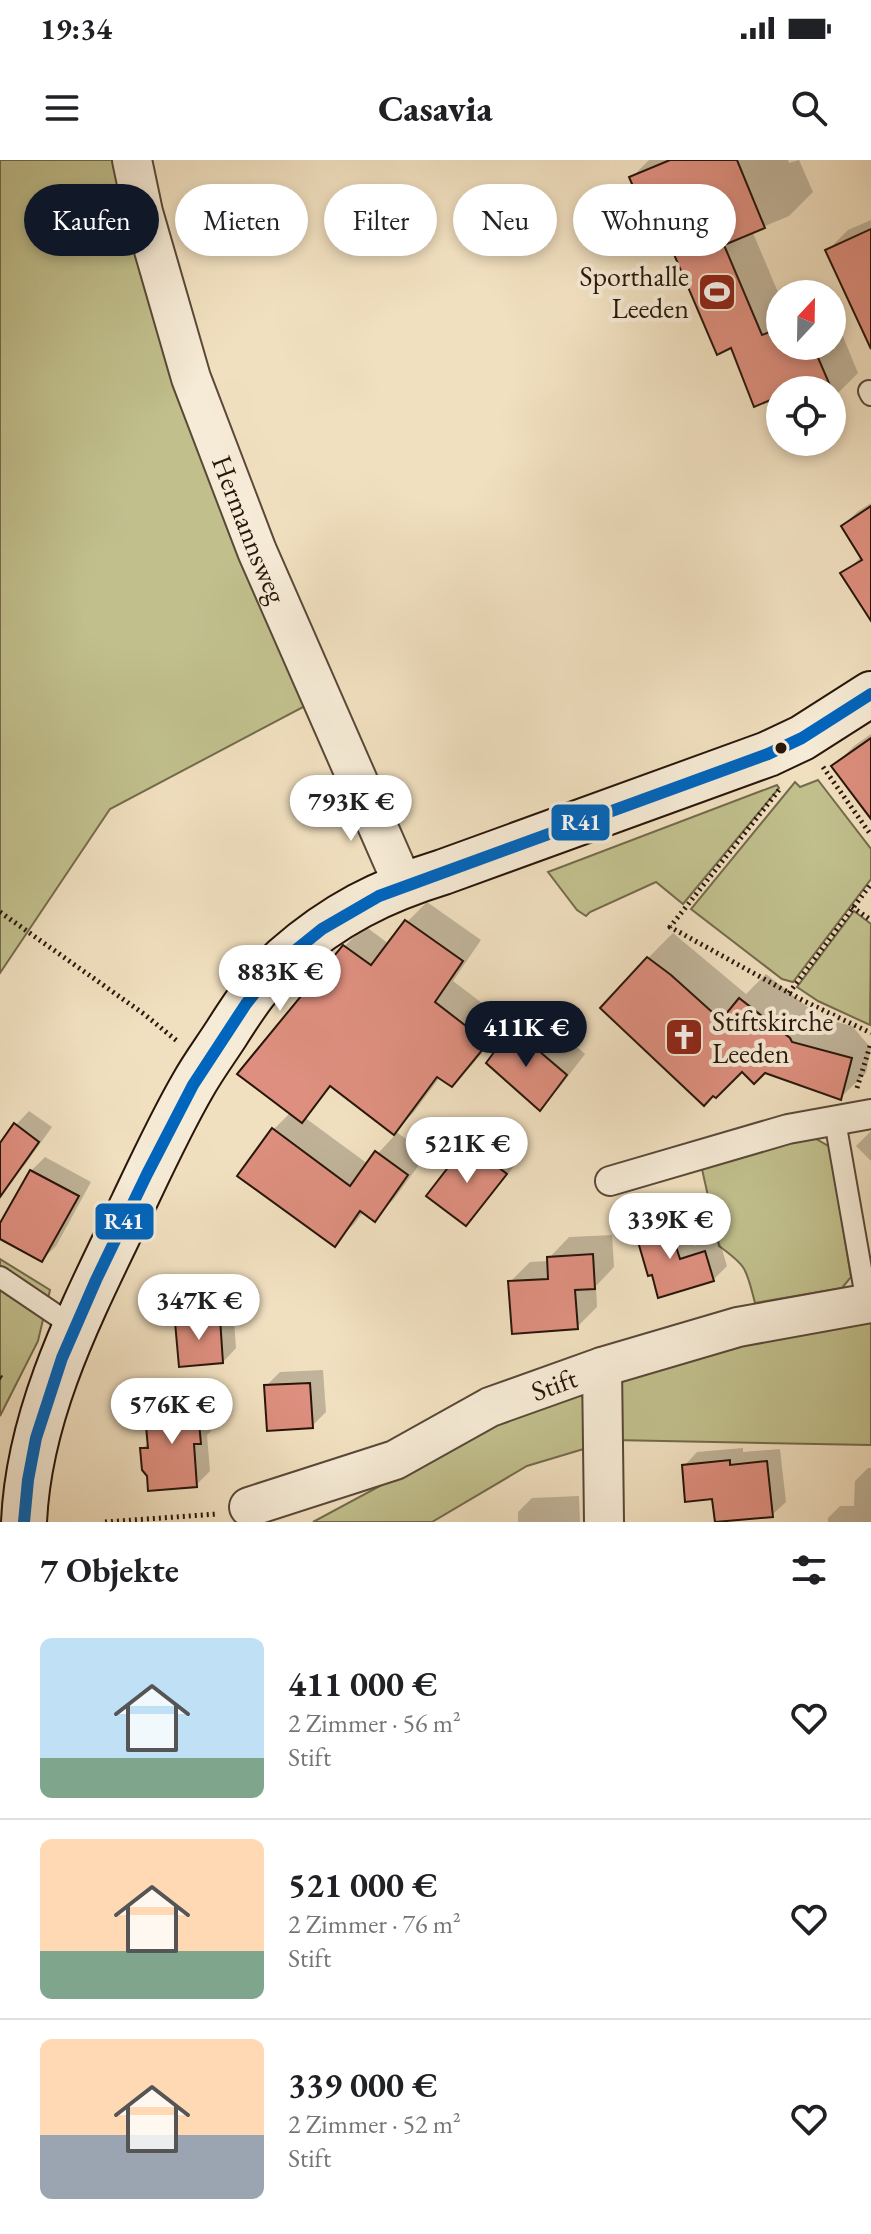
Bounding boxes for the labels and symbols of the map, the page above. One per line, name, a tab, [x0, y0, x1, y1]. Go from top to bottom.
place label: Sporthalle Leeden	[579, 258, 689, 326]
sports icon: Sporthalle Leeden	[696, 271, 738, 313]
north arrow	[766, 280, 846, 360]
street label: Hermannsweg	[204, 450, 296, 609]
unlabelled marker	[773, 740, 789, 756]
pin: 793K €	[286, 775, 416, 843]
line badge: R41	[550, 803, 611, 842]
text: R41	[561, 808, 601, 837]
pin: 883K €	[215, 945, 345, 1013]
pin: 411K €	[461, 1001, 591, 1069]
place label: Stiftskirche Leeden	[712, 1003, 834, 1071]
church icon: Stiftskirche Leeden	[663, 1016, 705, 1058]
pin: 521K €	[402, 1117, 532, 1185]
pin: 339K €	[605, 1193, 735, 1261]
line badge: R41	[94, 1202, 155, 1241]
text: R41	[104, 1207, 144, 1236]
pin: 347K €	[134, 1274, 264, 1342]
street label: Stift	[526, 1359, 582, 1409]
pin: 576K €	[107, 1378, 237, 1446]

